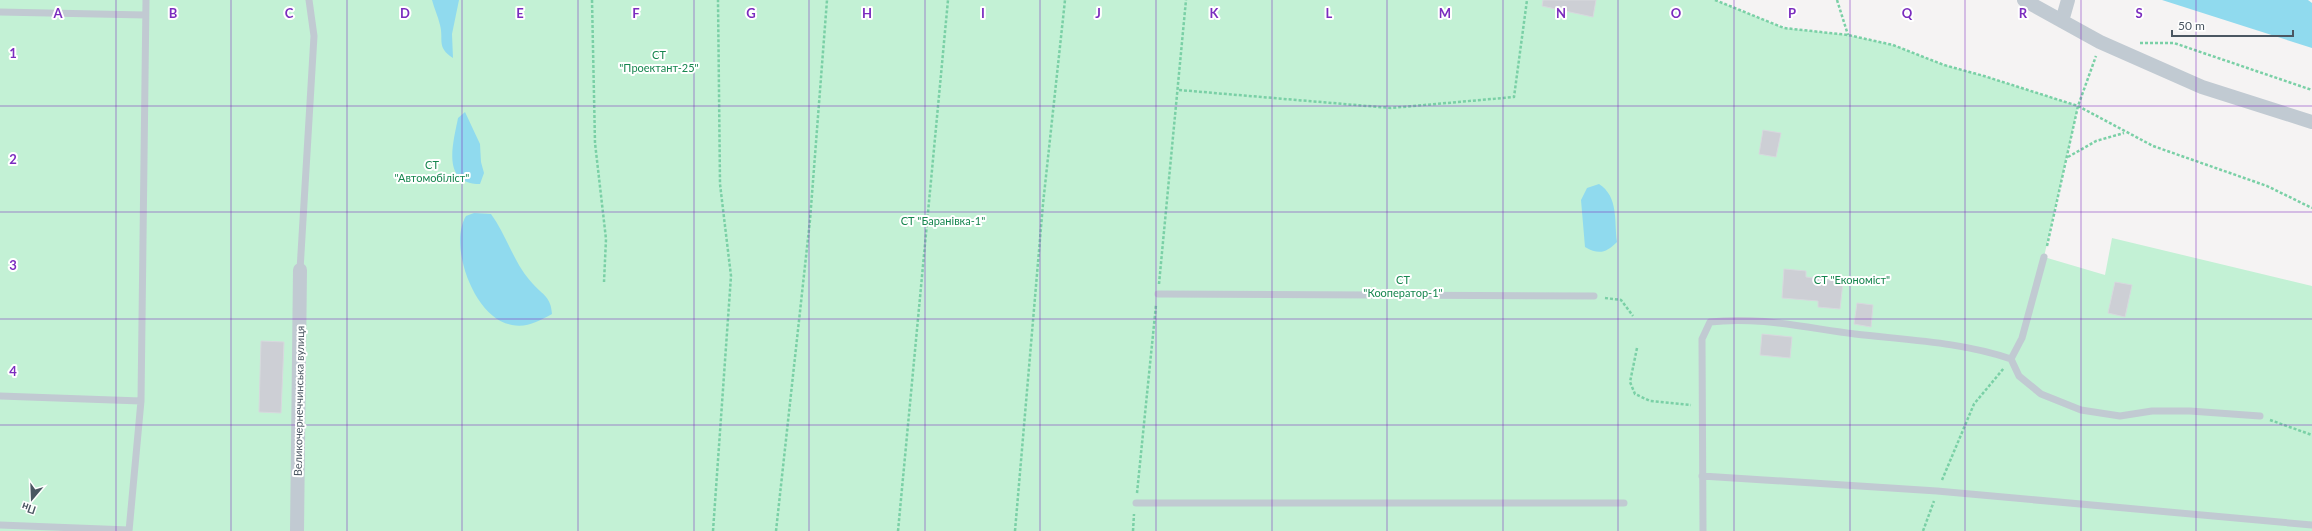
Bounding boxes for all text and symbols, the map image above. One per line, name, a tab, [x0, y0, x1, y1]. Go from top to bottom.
text: A	[52, 5, 63, 21]
text: B	[169, 5, 178, 21]
text: C	[285, 5, 294, 21]
text: D	[400, 5, 410, 21]
text: E	[516, 5, 524, 21]
text: F	[632, 5, 640, 21]
text: G	[746, 5, 756, 21]
text: H	[862, 5, 872, 21]
text: I	[981, 5, 985, 21]
text: J	[1095, 5, 1101, 21]
text: K	[1210, 5, 1220, 21]
text: L	[1326, 5, 1333, 21]
text: M	[1439, 5, 1451, 21]
text: N	[1556, 5, 1566, 21]
text: O	[1671, 5, 1682, 21]
text: P	[1788, 5, 1796, 21]
text: Q	[1902, 5, 1913, 21]
text: R	[2019, 5, 2028, 21]
text: S	[2135, 5, 2143, 21]
scale bar	[2172, 12, 2293, 38]
text: 50 m	[2178, 18, 2205, 33]
text: 1	[9, 45, 17, 61]
park label: СТ "Проектант-25"	[619, 48, 699, 74]
text: 2	[9, 151, 17, 167]
park label: СТ "Автомобіліст"	[395, 158, 469, 184]
park label: СТ "Баранівка-1"	[901, 214, 985, 227]
text: 3	[9, 257, 17, 273]
park label: СТ "Кооператор-1"	[1363, 273, 1443, 299]
park label: СТ "Економіст"	[1814, 273, 1890, 286]
street label: Великочернеччинська вулиця	[291, 326, 306, 476]
text: 4	[9, 363, 17, 379]
north arrow	[12, 479, 52, 519]
text: Пн	[20, 500, 38, 517]

